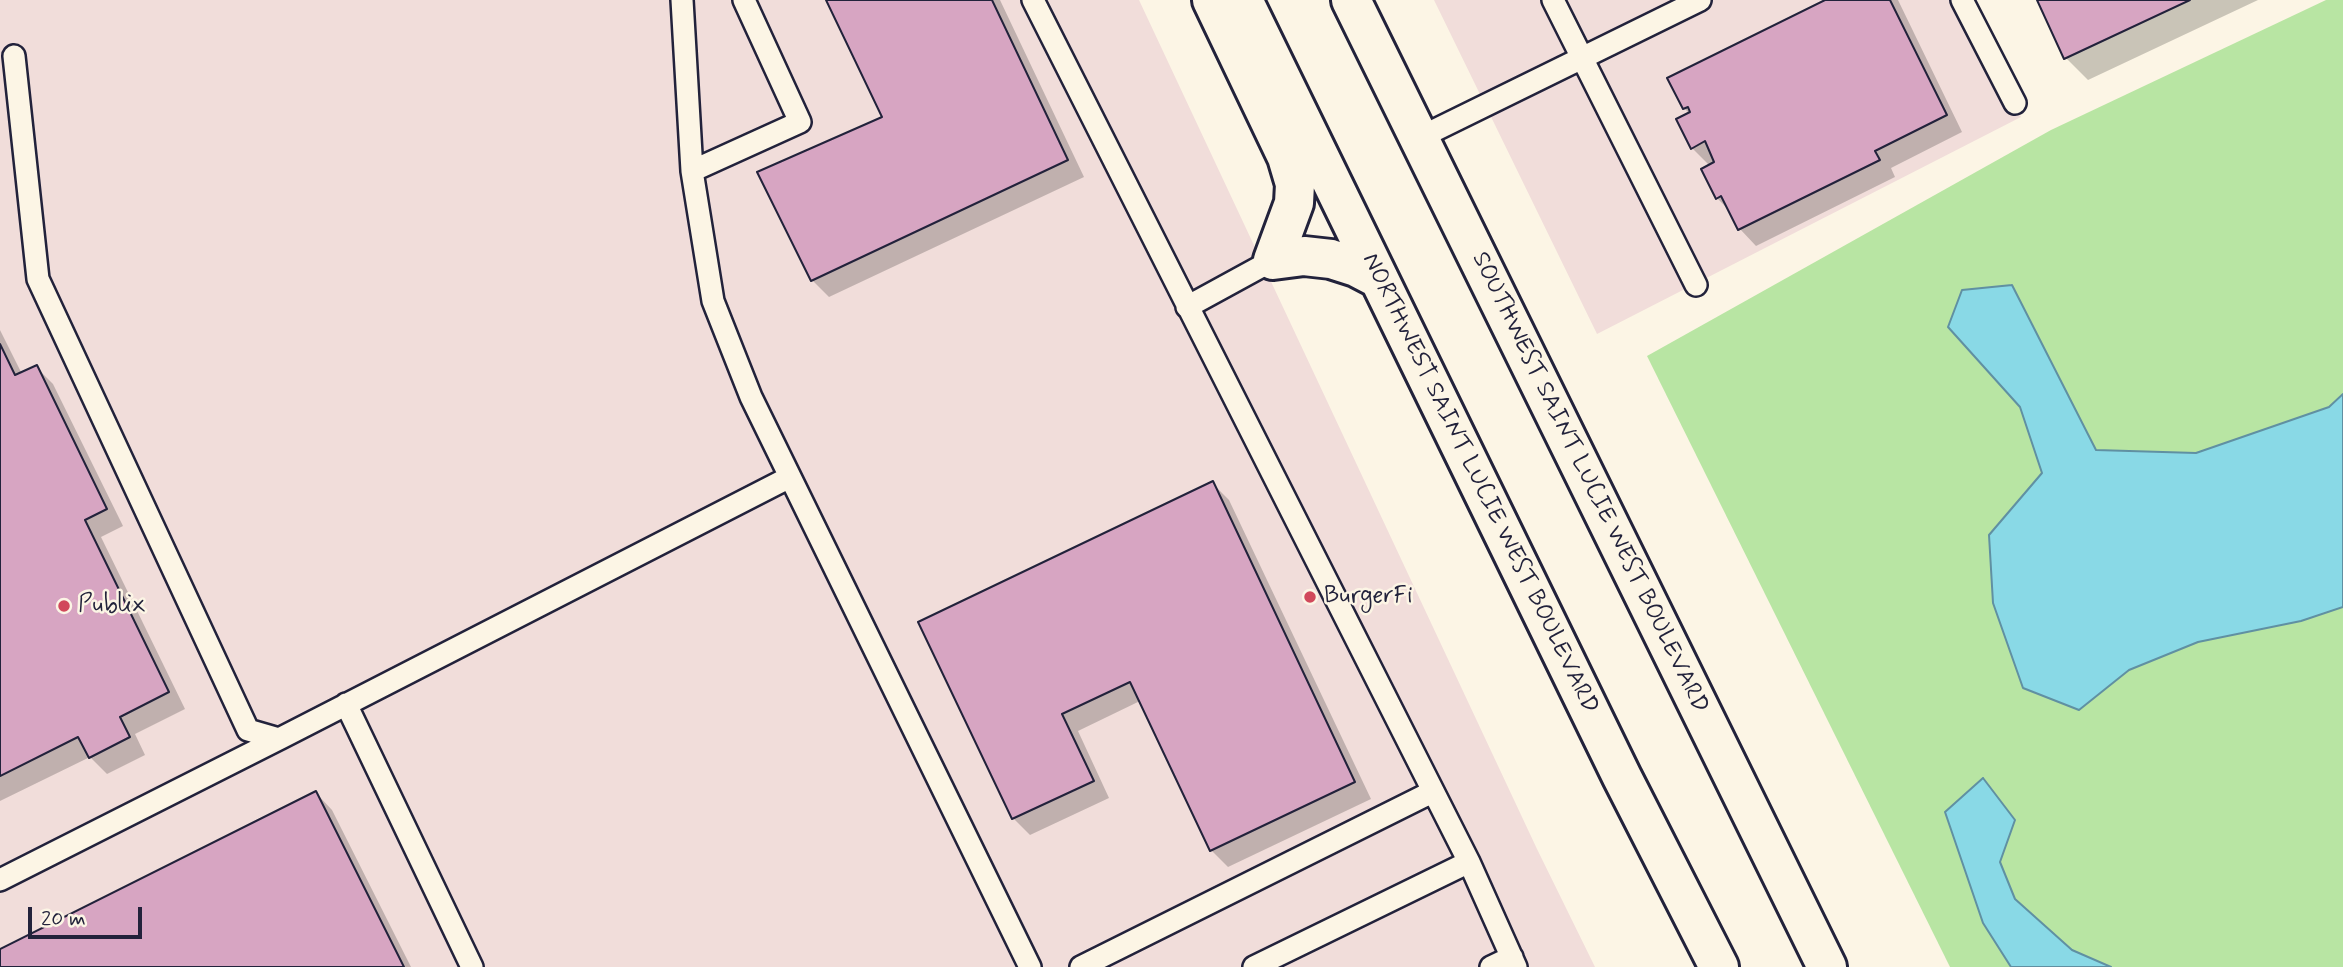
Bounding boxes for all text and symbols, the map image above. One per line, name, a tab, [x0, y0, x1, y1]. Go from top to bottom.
street label: SOUTHWEST SAINT LUCIE WEST BOULEVARD	[1464, 248, 1714, 718]
street label: NORTHWEST SAINT LUCIE WEST BOULEVARD	[1355, 249, 1603, 719]
place label: BurgerFi	[1324, 583, 1413, 611]
marker: BurgerFi	[1302, 589, 1318, 605]
place label: Publix	[78, 592, 146, 620]
marker: Publix	[56, 598, 72, 614]
scale bar	[32, 894, 145, 938]
text: 20 m	[41, 905, 86, 933]

